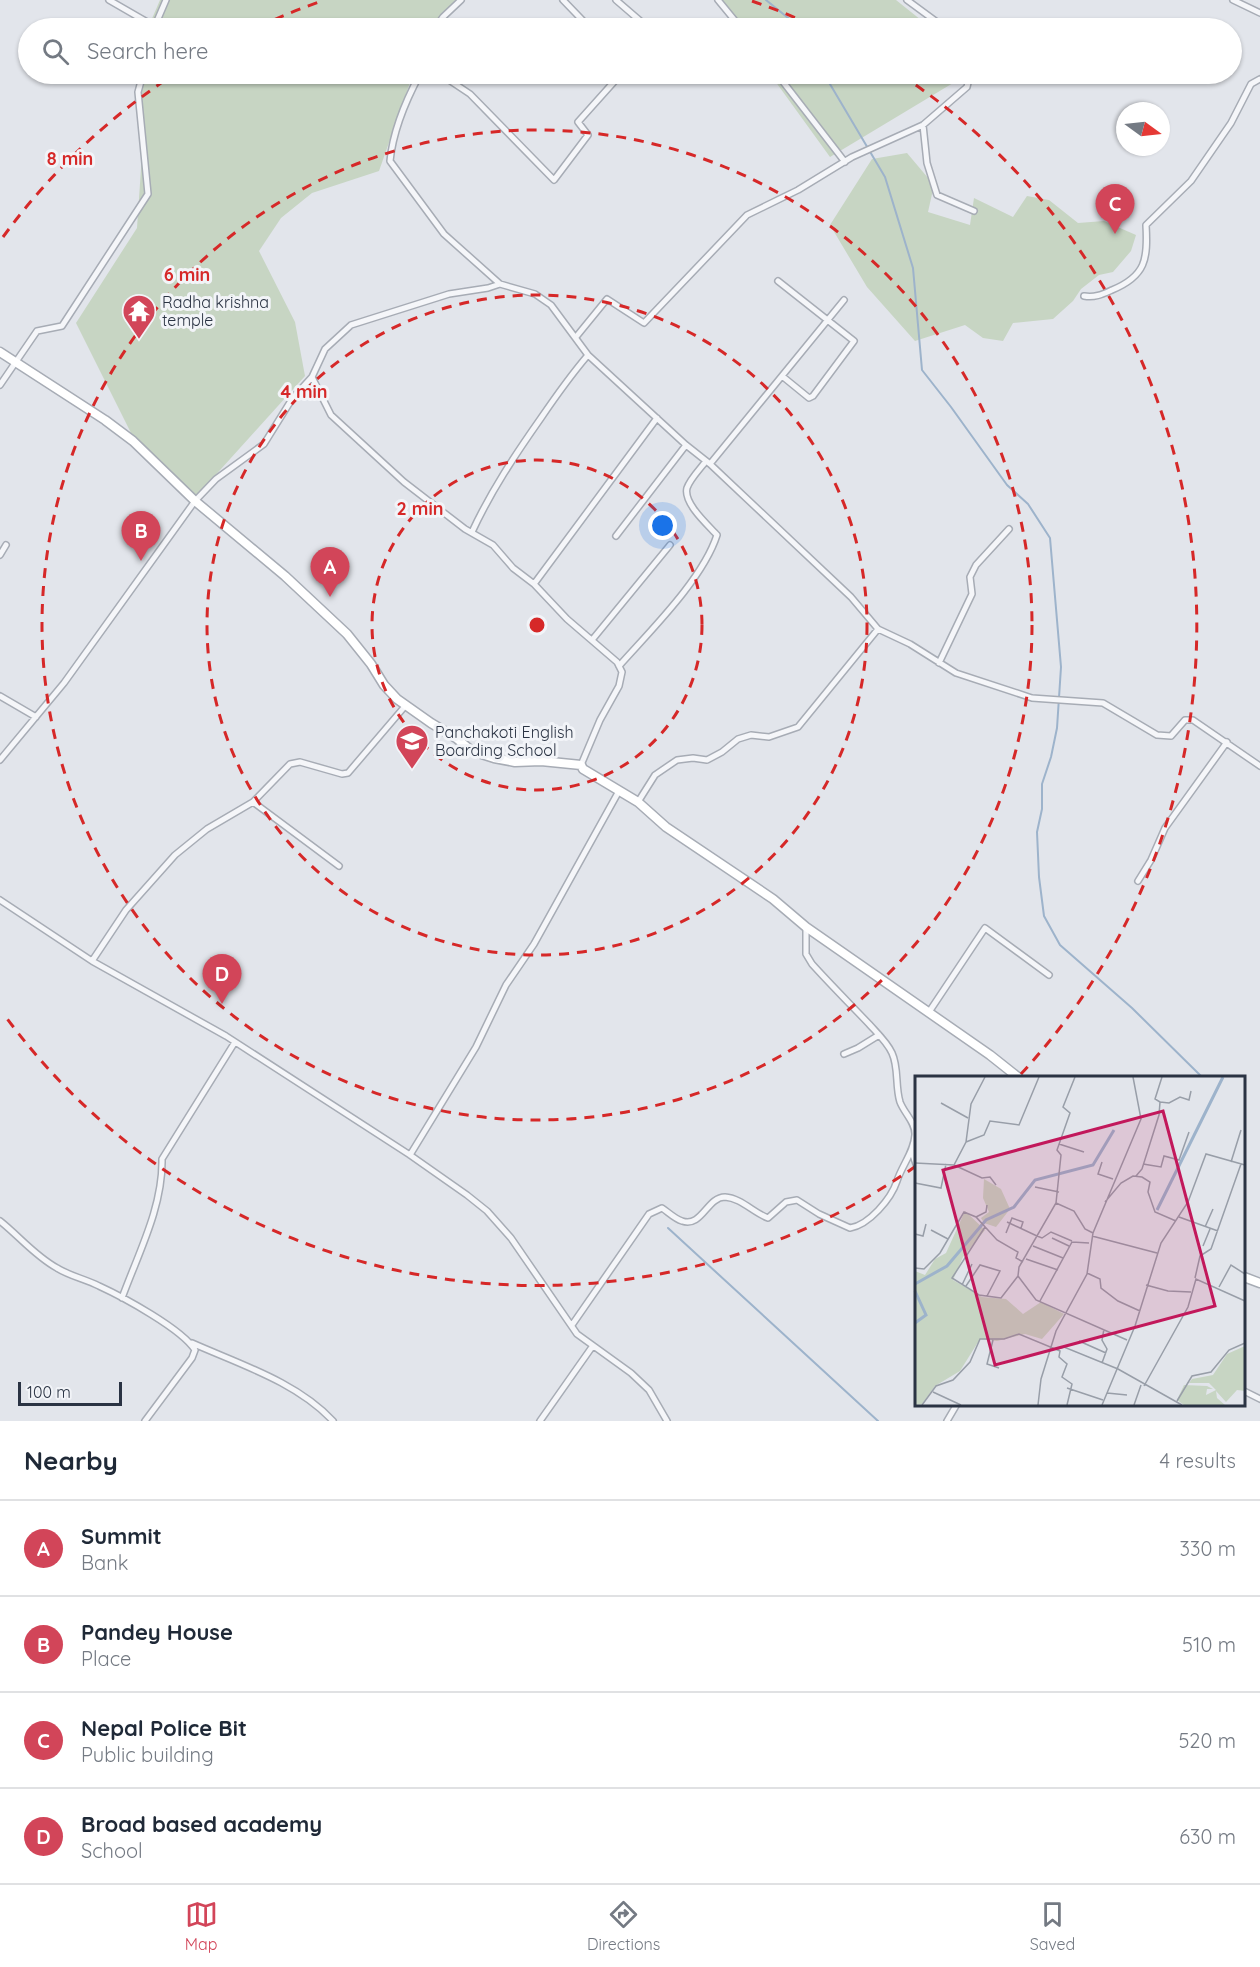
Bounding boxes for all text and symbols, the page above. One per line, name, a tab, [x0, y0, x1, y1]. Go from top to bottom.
search box	[18, 18, 1242, 84]
icon: search	[39, 35, 72, 68]
text: Search here	[87, 37, 208, 65]
north arrow	[1116, 102, 1170, 156]
text: 8 min	[47, 147, 93, 170]
pin: C	[1096, 184, 1134, 234]
text: 6 min	[164, 263, 210, 286]
place label: Radha krishna temple	[162, 292, 269, 330]
temple icon: Radha krishna temple	[121, 293, 157, 340]
text: 4 min	[280, 380, 328, 403]
text: 2 min	[397, 497, 443, 520]
your location	[648, 511, 677, 540]
pin: B	[122, 512, 160, 561]
pin: A	[310, 548, 350, 597]
centre of rings	[527, 615, 547, 635]
place label: Panchakoti English Boarding School	[435, 722, 574, 760]
school or university icon: Panchakoti English Boarding School	[394, 723, 430, 770]
pin: D	[202, 954, 242, 1004]
inset map	[915, 1076, 1245, 1406]
scale bar	[18, 1379, 122, 1406]
text: 100 m	[27, 1382, 71, 1402]
text: Nearby	[24, 1444, 118, 1477]
text: 4 results	[1160, 1448, 1236, 1473]
text: Summit	[81, 1522, 162, 1550]
text: A	[37, 1536, 50, 1561]
text: 330 m	[1179, 1536, 1236, 1561]
text: Bank	[81, 1550, 128, 1575]
text: Pandey House	[81, 1618, 233, 1646]
text: B	[37, 1632, 50, 1657]
text: 510 m	[1182, 1632, 1236, 1657]
text: Place	[81, 1646, 131, 1671]
text: Nepal Police Bit	[81, 1714, 247, 1742]
text: C	[37, 1728, 50, 1753]
text: 520 m	[1178, 1728, 1236, 1753]
text: Public building	[81, 1742, 214, 1767]
text: Broad based academy	[81, 1810, 322, 1838]
text: D	[36, 1824, 51, 1849]
text: 630 m	[1179, 1824, 1236, 1849]
text: School	[81, 1838, 143, 1863]
tab: Map	[185, 1898, 218, 1954]
tab: Directions	[587, 1898, 660, 1954]
tab: Saved	[1030, 1898, 1075, 1954]

